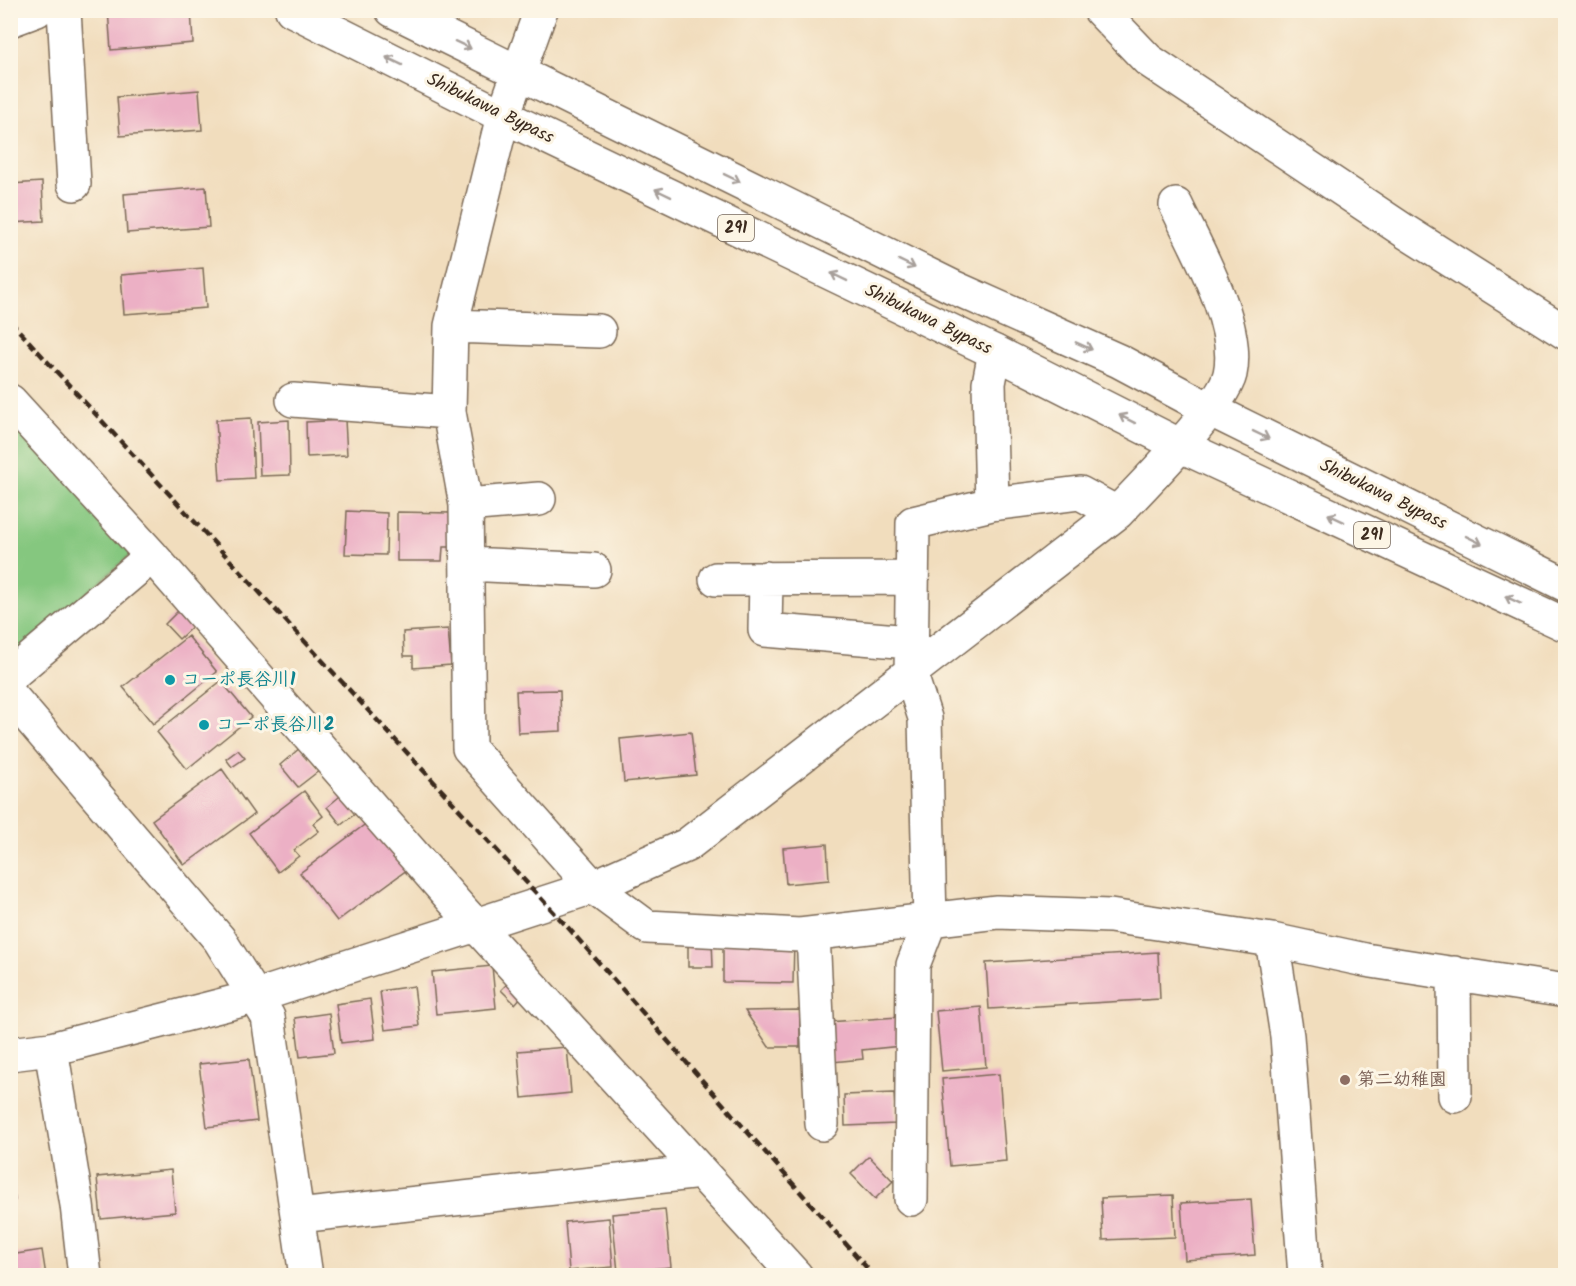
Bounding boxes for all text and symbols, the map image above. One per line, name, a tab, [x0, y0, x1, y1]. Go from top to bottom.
one-way arrow	[454, 39, 472, 51]
one-way arrow	[385, 55, 403, 66]
street label: Shibukawa Bypass	[421, 66, 559, 153]
one-way arrow	[723, 173, 741, 185]
one-way arrow	[654, 186, 672, 198]
road number: 291	[718, 215, 754, 241]
one-way arrow	[897, 259, 915, 271]
one-way arrow	[830, 271, 848, 283]
street label: Shibukawa Bypass	[859, 277, 997, 364]
one-way arrow	[1075, 340, 1093, 352]
one-way arrow	[1118, 413, 1136, 424]
one-way arrow	[1252, 430, 1270, 442]
street label: Shibukawa Bypass	[1314, 452, 1452, 539]
one-way arrow	[1327, 511, 1345, 523]
road number: 291	[1354, 522, 1390, 548]
one-way arrow	[1464, 535, 1482, 546]
one-way arrow	[1504, 593, 1522, 605]
place label: コーポ長谷川1	[182, 666, 296, 695]
marker: コーポ長谷川1	[163, 673, 177, 687]
place label: コーポ長谷川2	[216, 711, 335, 740]
marker: コーポ長谷川2	[197, 718, 211, 732]
place label: 第二幼稚園	[1357, 1066, 1447, 1095]
marker: 第二幼稚園	[1338, 1073, 1352, 1087]

